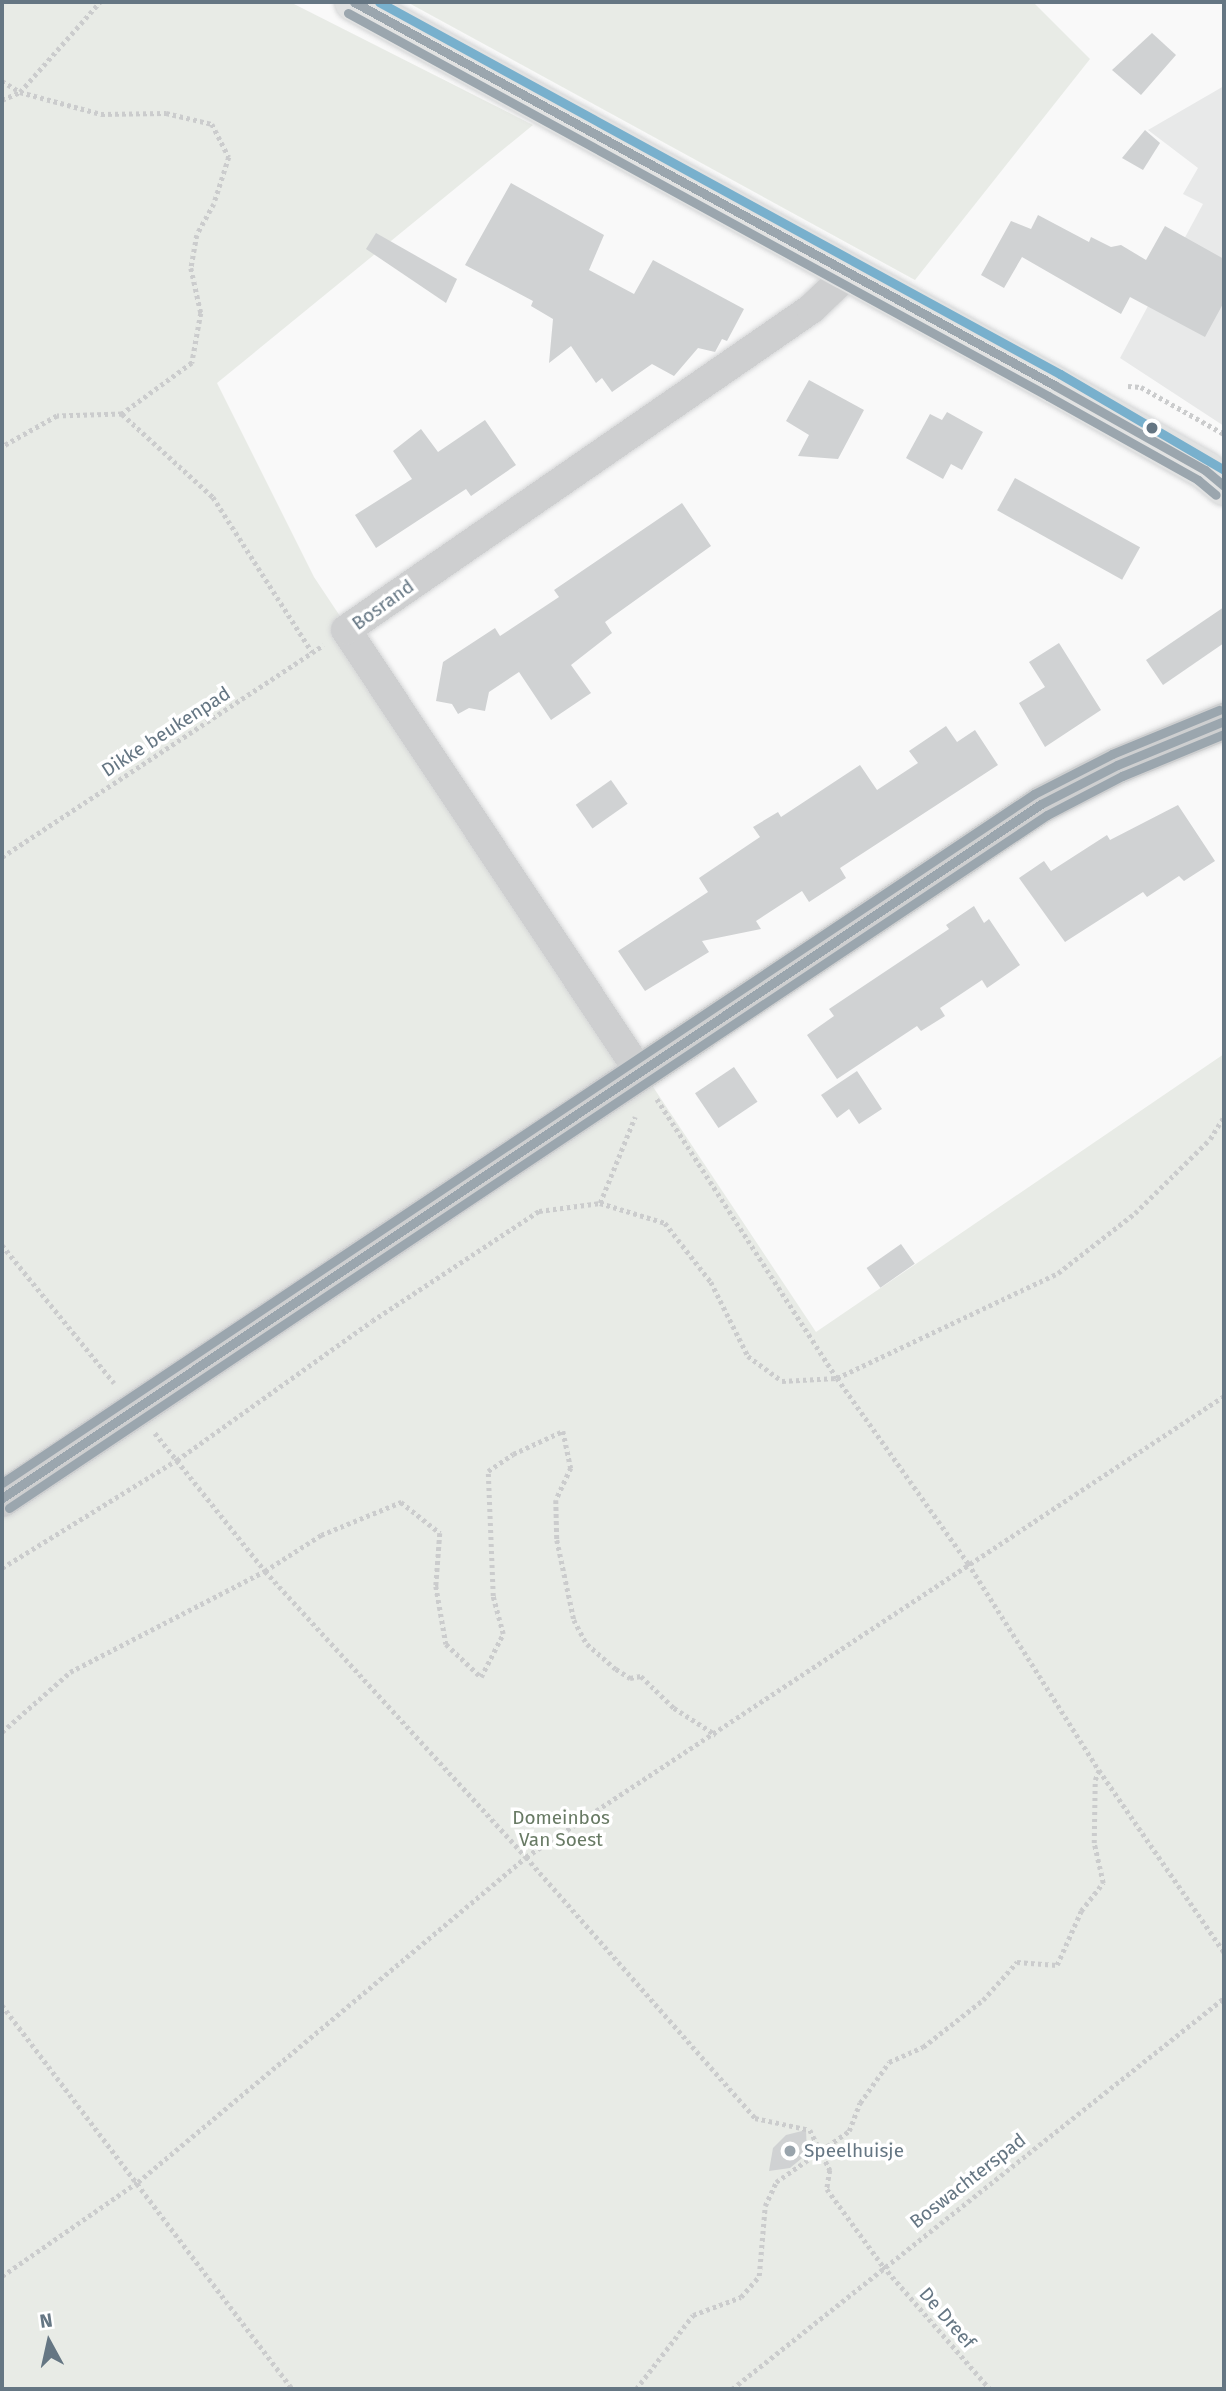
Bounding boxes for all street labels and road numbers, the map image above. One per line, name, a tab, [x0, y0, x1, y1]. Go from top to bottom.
street label: Bosrand	[348, 575, 418, 635]
street label: Dikke beukenpad	[97, 682, 235, 782]
street label: Boswachterspad	[905, 2129, 1031, 2233]
street label: De Dreef	[914, 2283, 980, 2353]

